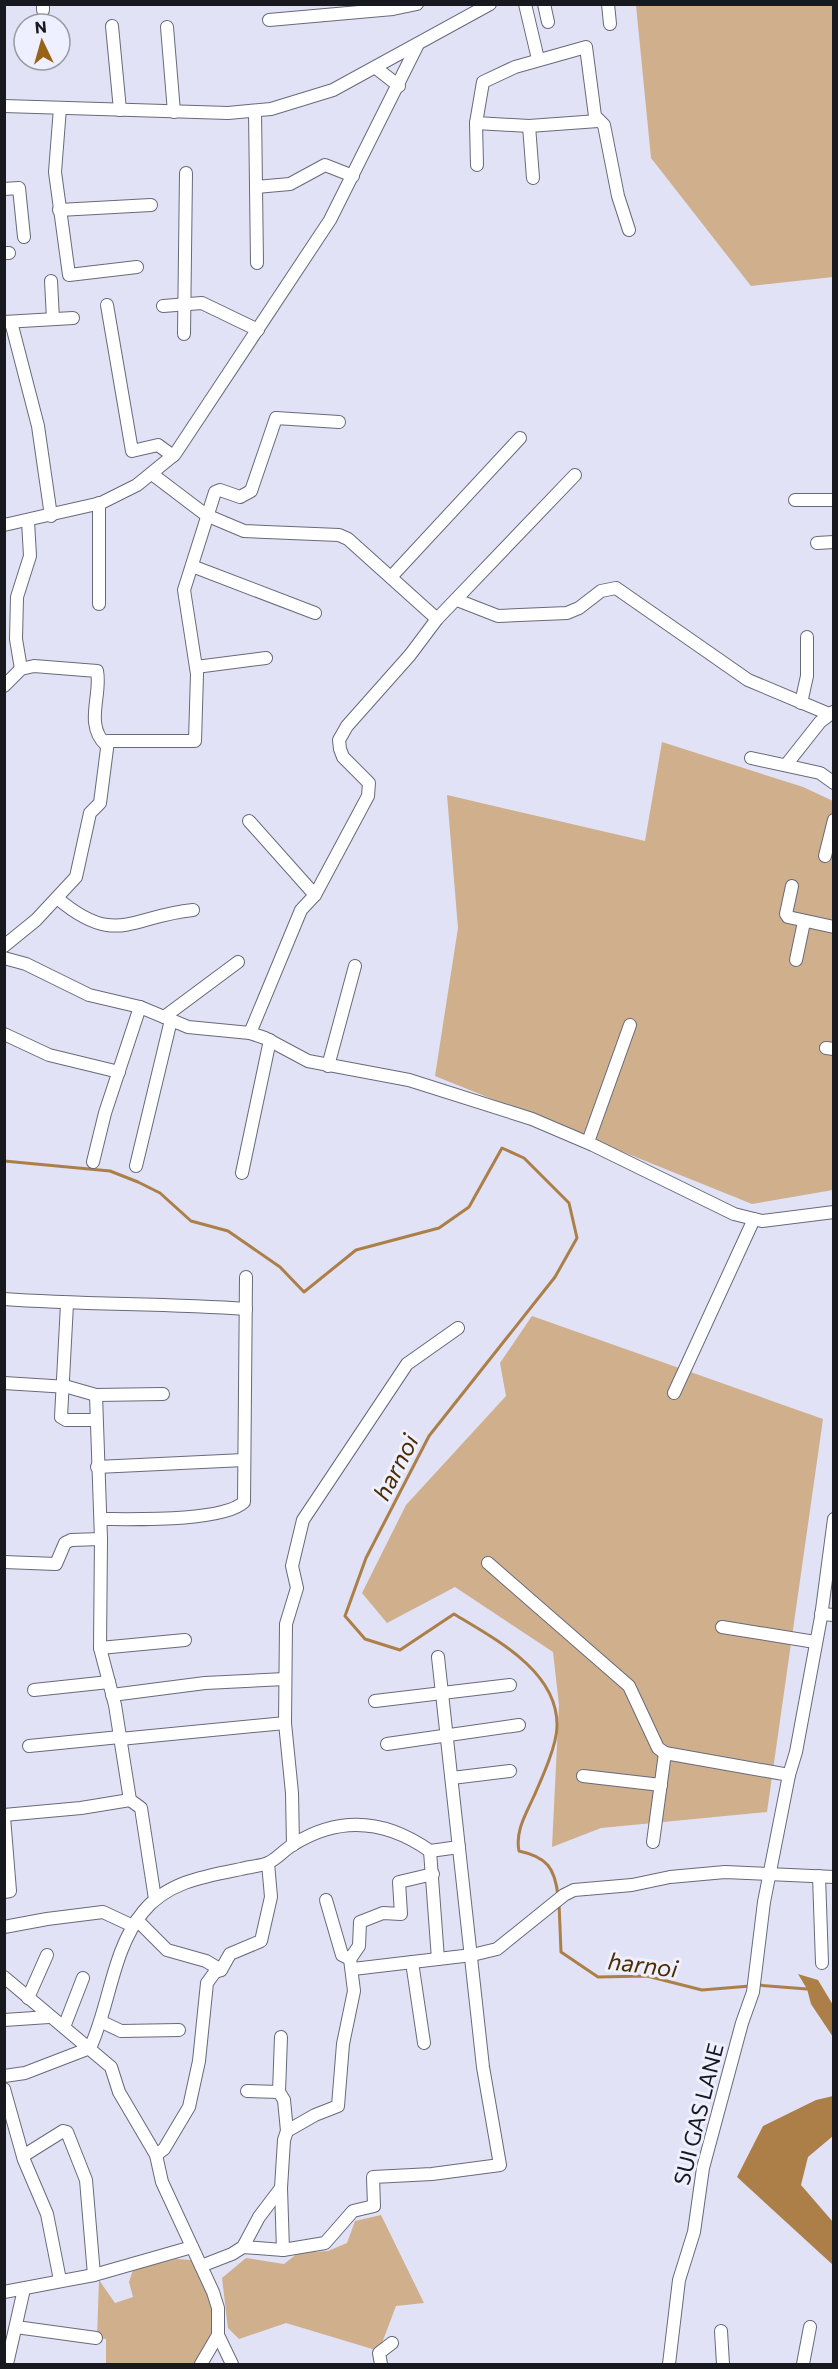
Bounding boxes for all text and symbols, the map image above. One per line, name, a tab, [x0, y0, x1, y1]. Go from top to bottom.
north arrow	[12, 12, 72, 72]
text: N	[34, 17, 47, 37]
water label: harnoi	[366, 1428, 424, 1505]
water label: harnoi	[606, 1945, 680, 1983]
street label: SUI GAS LANE	[667, 2040, 729, 2188]

